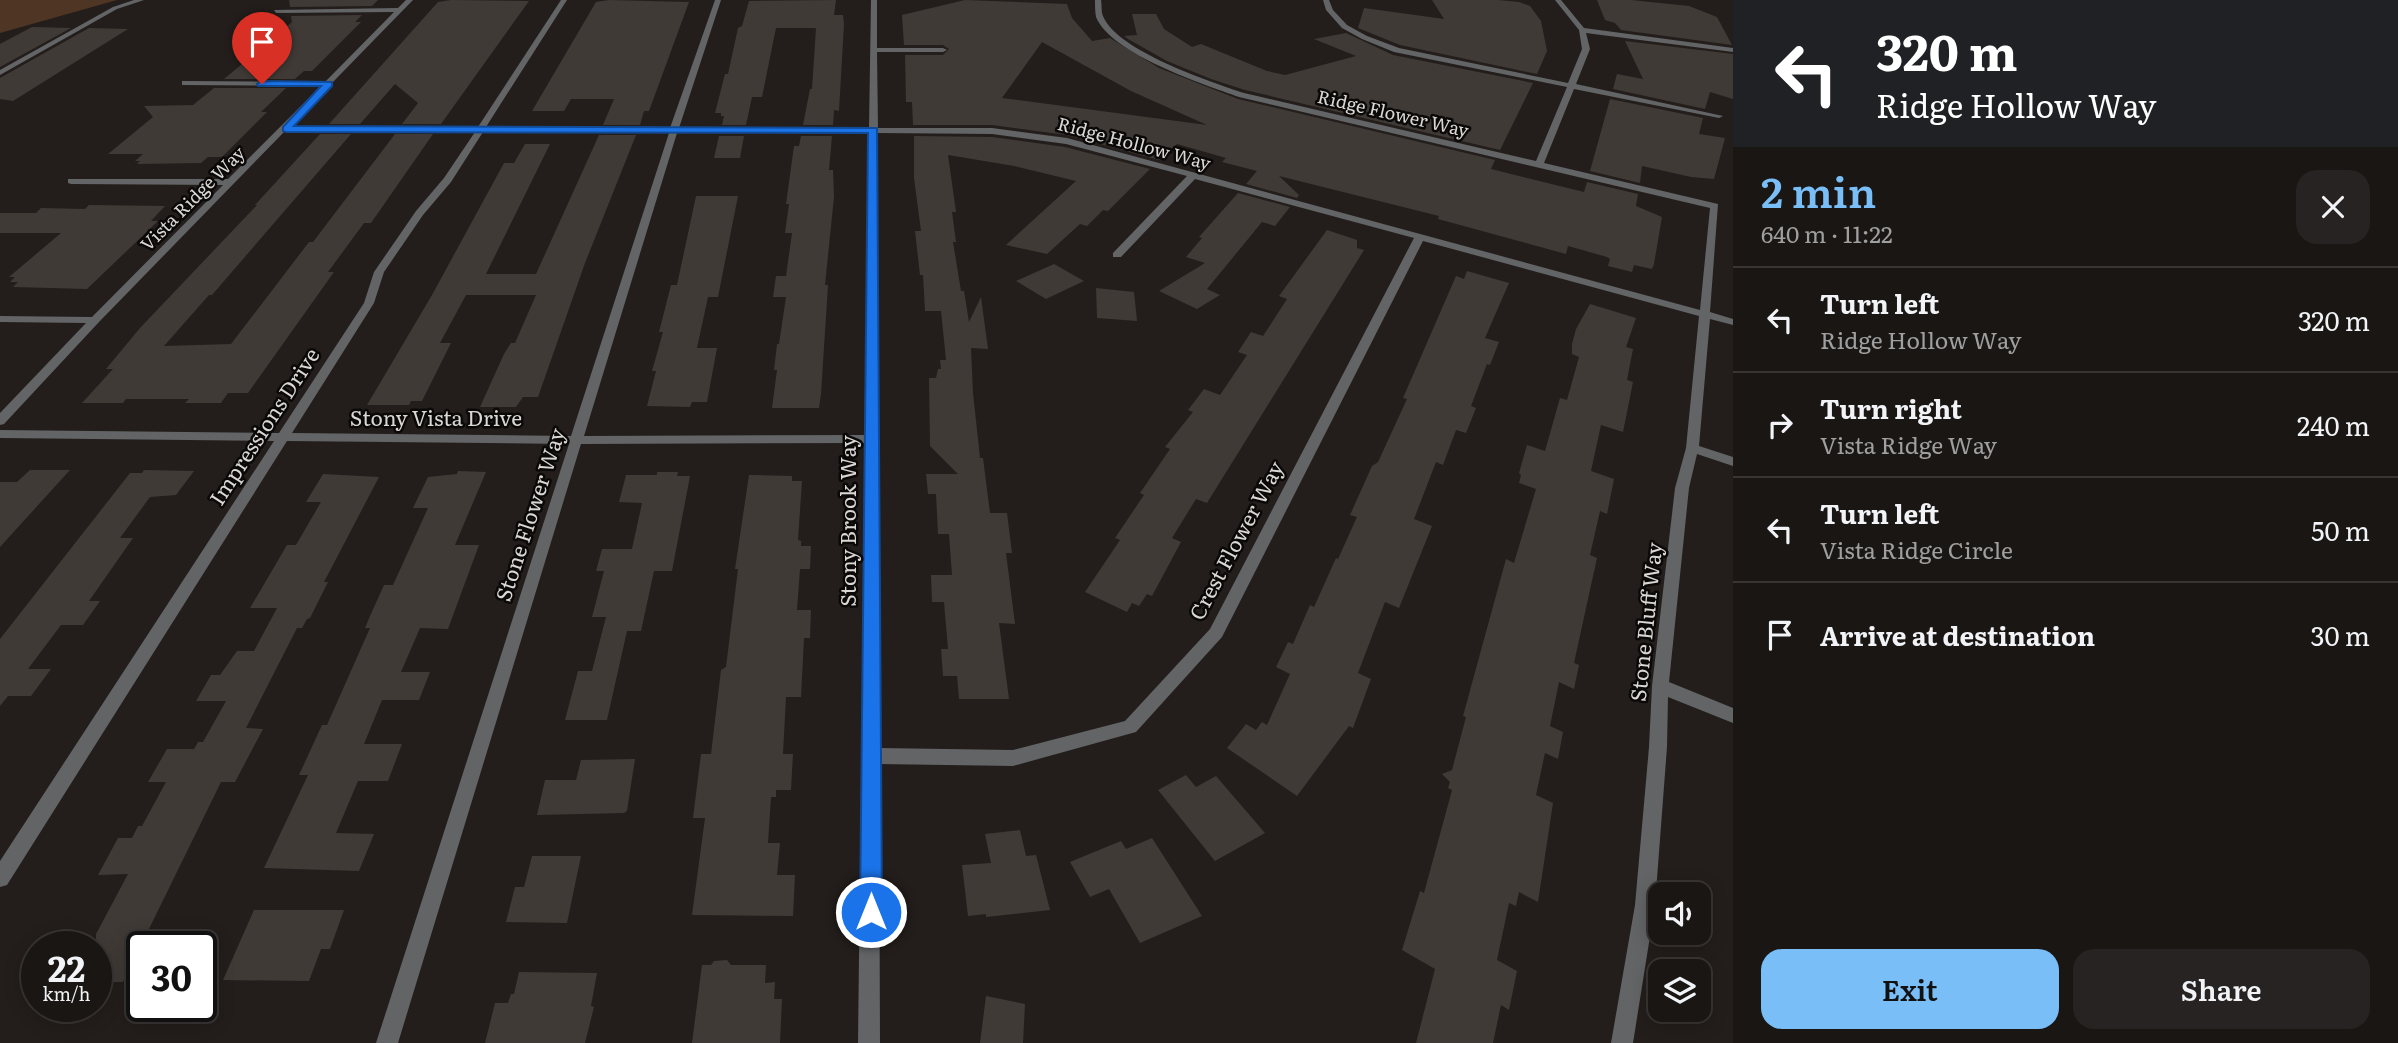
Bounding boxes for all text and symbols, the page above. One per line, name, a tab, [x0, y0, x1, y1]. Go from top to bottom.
pin	[232, 12.0, 292, 84]
text: 320 m	[1876, 13, 2018, 86]
icon: arrive	[243, 23, 281, 61]
icon: left	[1761, 28, 1852, 119]
text: Ridge Hollow Way	[1876, 80, 2156, 128]
street label: Ridge Flower Way	[1315, 82, 1472, 143]
street label: Ridge Hollow Way	[1055, 109, 1215, 176]
street label: Vista Ridge Way	[133, 139, 251, 256]
text: 2 min	[1761, 159, 1876, 221]
button: close	[2296, 170, 2370, 244]
text: 640 m · 11:22	[1761, 216, 1893, 250]
text: Turn left	[1820, 283, 1939, 322]
text: 320 m	[2298, 300, 2370, 339]
icon: left	[1761, 301, 1799, 339]
text: Ridge Hollow Way	[1820, 322, 2021, 356]
street label: Impressions Drive	[200, 341, 326, 511]
text: Turn right	[1820, 388, 1962, 427]
street label: Stony Vista Drive	[350, 401, 522, 432]
text: 240 m	[2297, 405, 2370, 444]
icon: right	[1761, 406, 1799, 444]
street label: Stone Flower Way	[486, 423, 572, 605]
text: Vista Ridge Way	[1820, 427, 1997, 461]
street label: Stony Brook Way	[831, 434, 862, 607]
street label: Crest Flower Way	[1180, 454, 1290, 625]
text: Turn left	[1820, 493, 1939, 532]
text: 50 m	[2311, 510, 2370, 549]
icon: left	[1761, 511, 1799, 549]
text: Vista Ridge Circle	[1820, 532, 2013, 566]
street label: Stone Bluff Way	[1621, 540, 1668, 703]
text: Arrive at destination	[1820, 615, 2095, 654]
text: 30 m	[2310, 615, 2370, 654]
icon: arrive	[1761, 616, 1799, 654]
position arrow	[834, 875, 908, 949]
map controls	[1648, 882, 1711, 1022]
button: sound	[1648, 882, 1711, 945]
speed limit sign: 30	[126, 931, 217, 1022]
text: 22	[48, 941, 85, 993]
button: Exit	[1761, 949, 2059, 1029]
button: Share	[2073, 949, 2370, 1029]
button: layers	[1648, 959, 1711, 1022]
text: km/h	[43, 980, 90, 1007]

